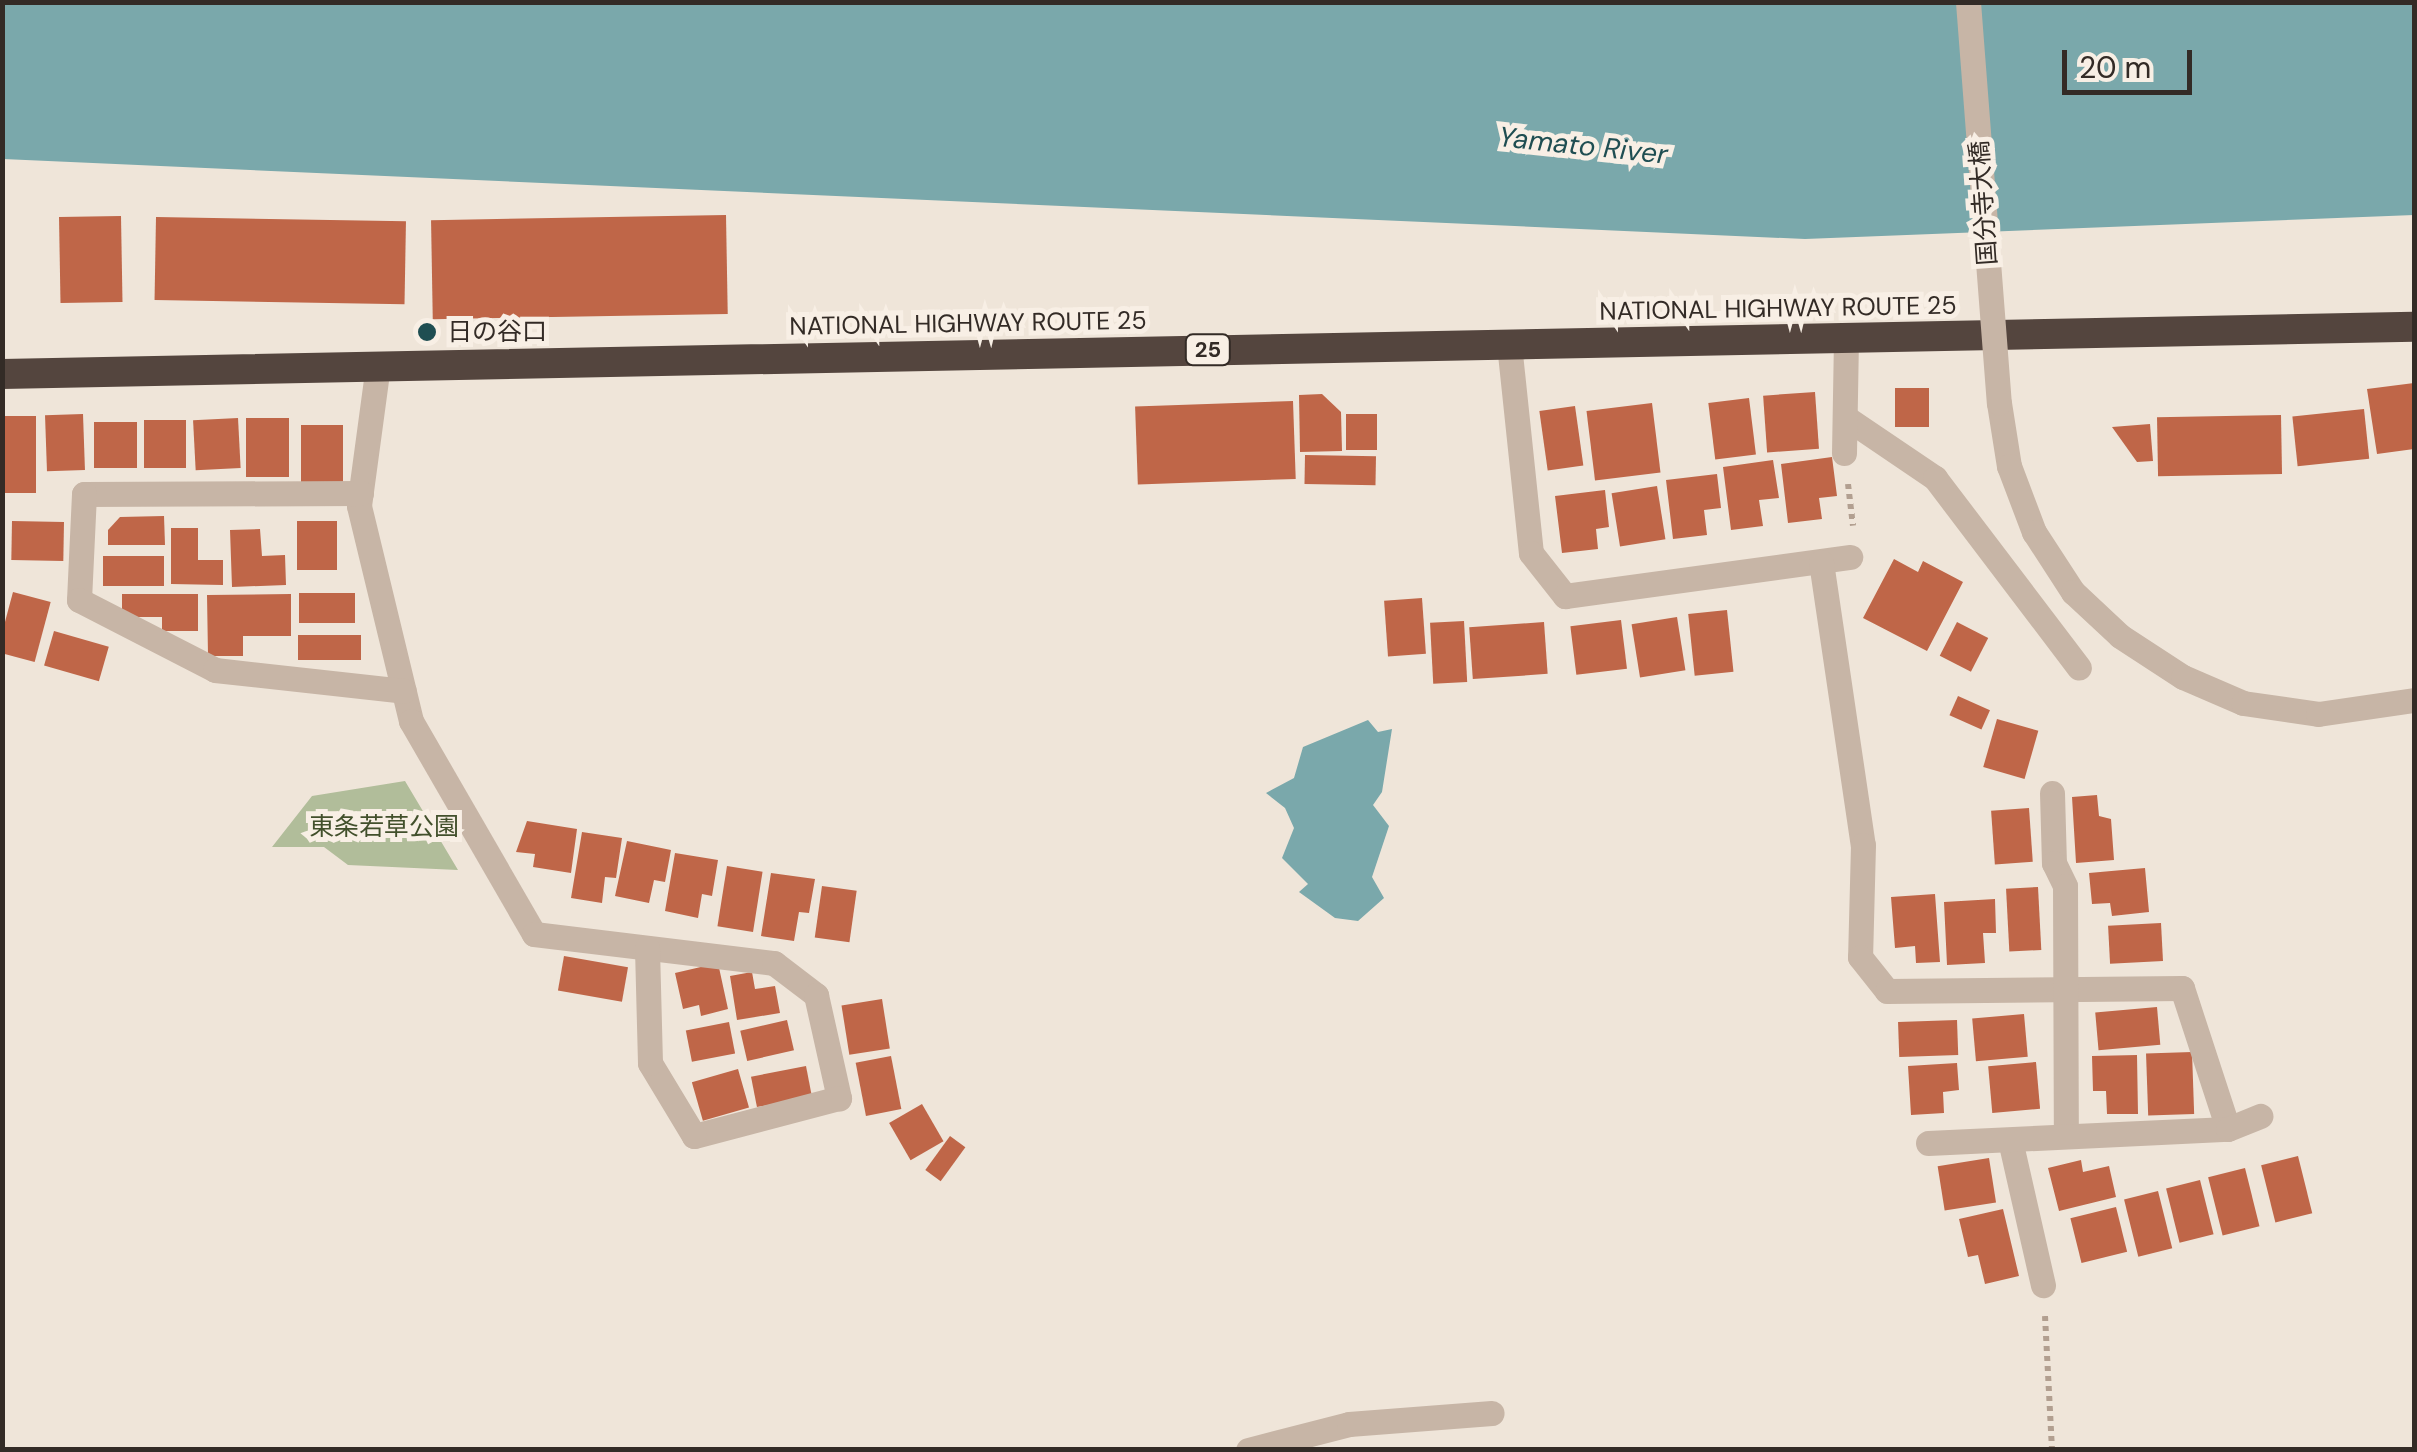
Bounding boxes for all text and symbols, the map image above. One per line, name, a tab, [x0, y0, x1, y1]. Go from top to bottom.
scale bar	[2067, 30, 2197, 92]
text: 20 m	[2079, 48, 2151, 87]
water label: Yamato River	[1497, 120, 1669, 172]
street label: 国分寺大橋	[1965, 140, 2003, 266]
street label: NATIONAL HIGHWAY ROUTE 25	[1599, 291, 1957, 327]
street label: NATIONAL HIGHWAY ROUTE 25	[789, 306, 1147, 342]
place label: 日の谷口	[447, 317, 547, 347]
marker: 日の谷口	[416, 321, 438, 343]
road number: 25	[1183, 333, 1233, 367]
park label: 東条若草公園	[309, 812, 459, 842]

